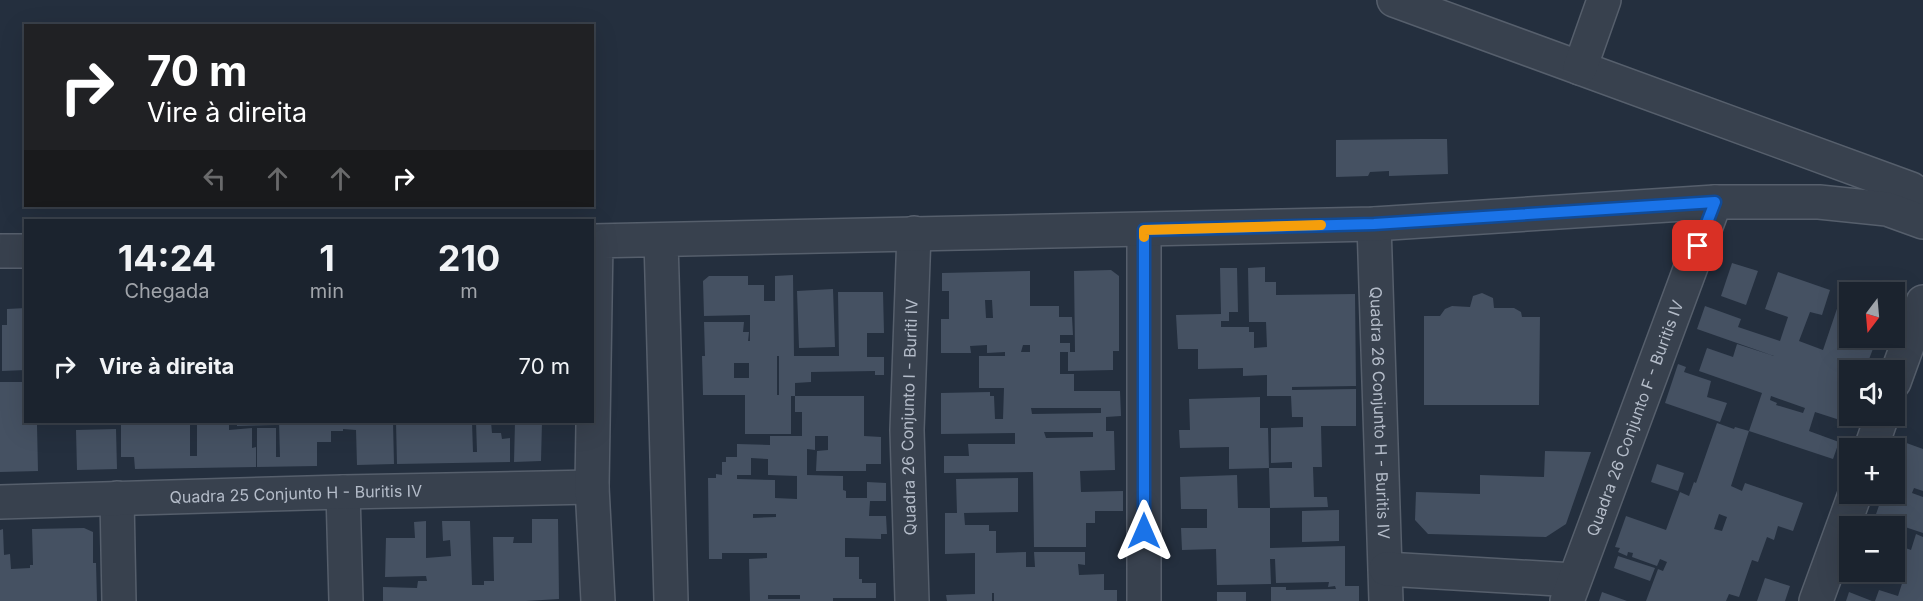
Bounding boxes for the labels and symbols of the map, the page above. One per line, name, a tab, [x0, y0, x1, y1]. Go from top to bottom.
pin	[1672, 220, 1723, 271]
north arrow	[1839, 282, 1905, 348]
street label: Quadra 26 Conjunto H - Buritis IV	[1366, 286, 1394, 539]
street label: Quadra 26 Conjunto F - Buritis IV	[1582, 297, 1688, 539]
street label: Quadra 26 Conjunto I - Buriti IV	[897, 299, 922, 536]
street label: Quadra 25 Conjunto H - Buritis IV	[169, 480, 422, 507]
position arrow	[1112, 499, 1176, 563]

